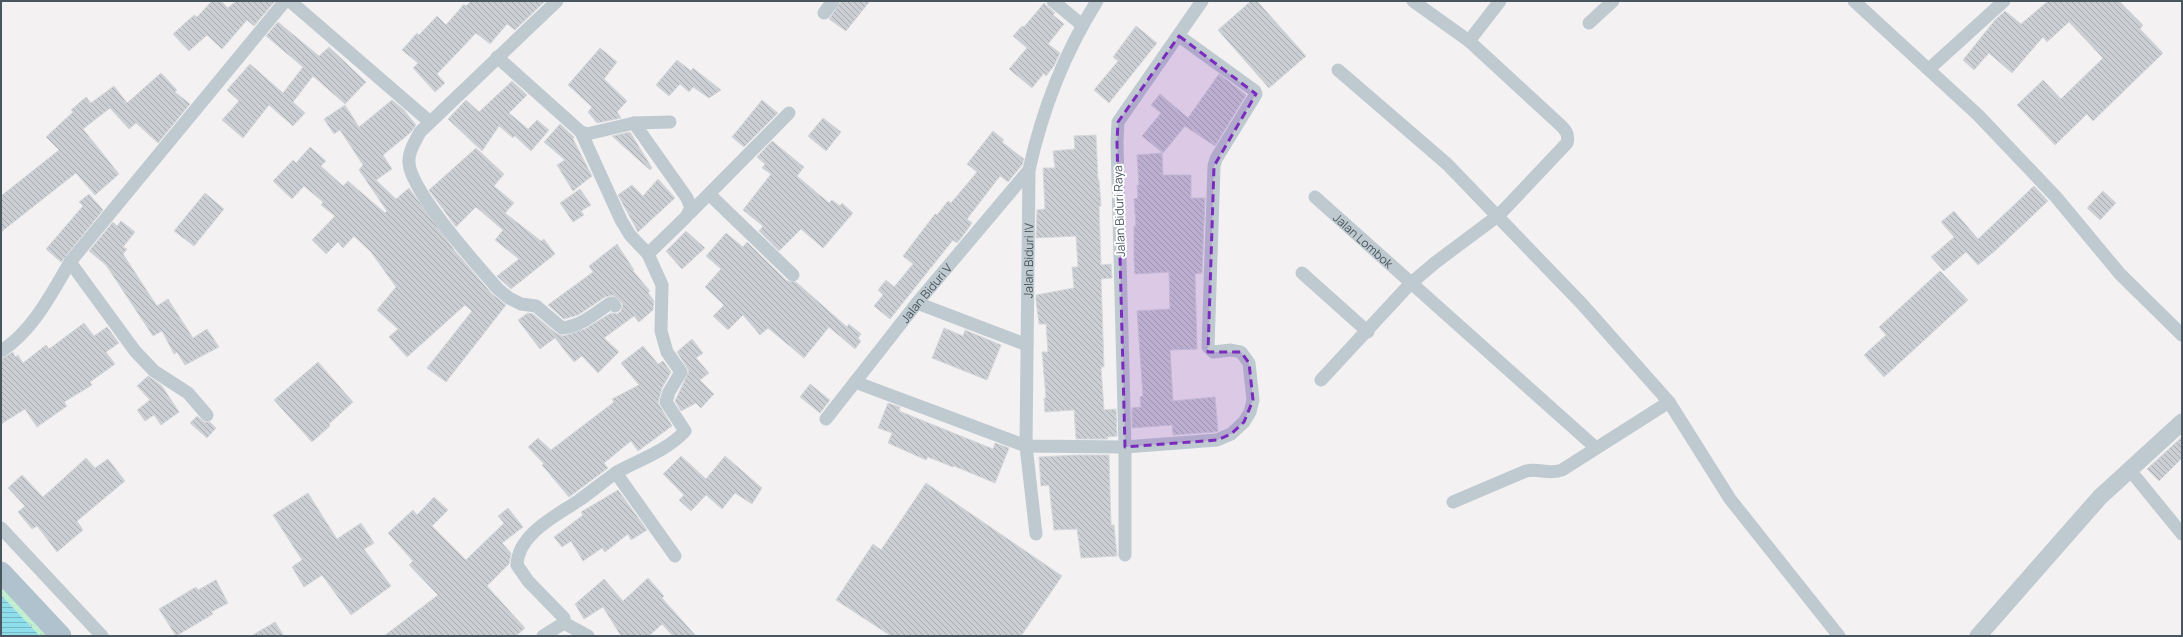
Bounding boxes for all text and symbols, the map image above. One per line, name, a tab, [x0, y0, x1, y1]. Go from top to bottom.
street label: Jalan Biduri Raya	[1109, 165, 1129, 257]
street label: Jalan Lombok	[1330, 209, 1398, 272]
street label: Jalan Biduri IV	[1019, 222, 1037, 298]
street label: Jalan Biduri V	[896, 259, 956, 326]

